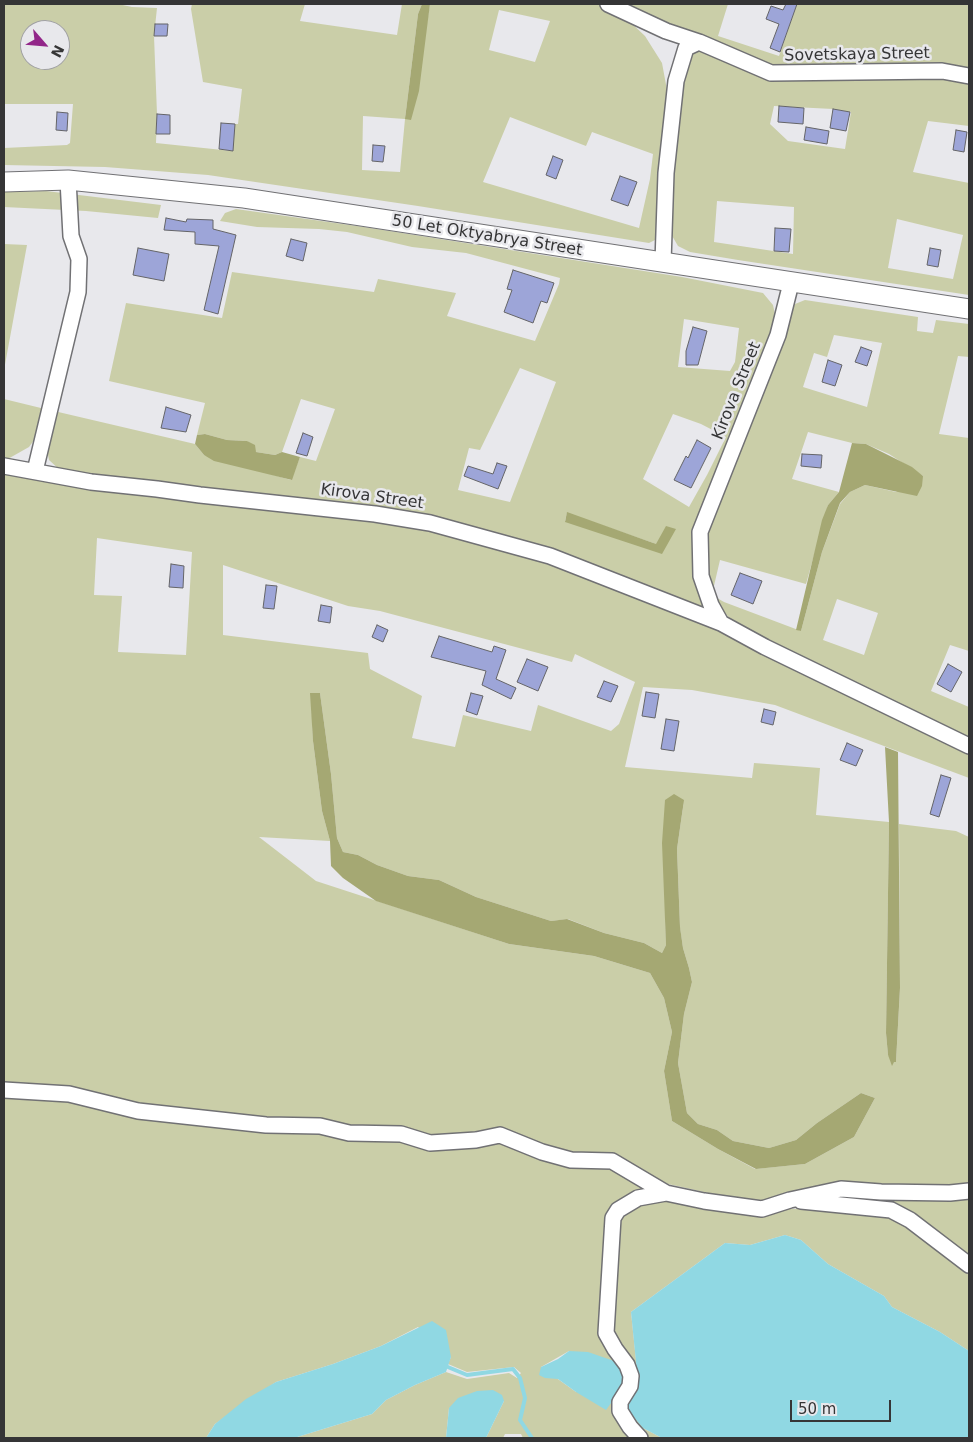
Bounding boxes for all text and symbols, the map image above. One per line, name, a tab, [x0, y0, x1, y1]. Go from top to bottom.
north arrow	[20, 20, 70, 70]
text: N	[48, 43, 67, 60]
street label: Sovetskaya Street	[784, 44, 930, 66]
street label: 50 Let Oktyabrya Street	[390, 211, 584, 261]
street label: Kirova Street	[709, 339, 765, 443]
street label: Kirova Street	[319, 480, 425, 514]
scale bar	[793, 1390, 894, 1422]
text: 50 m	[798, 1400, 836, 1418]

